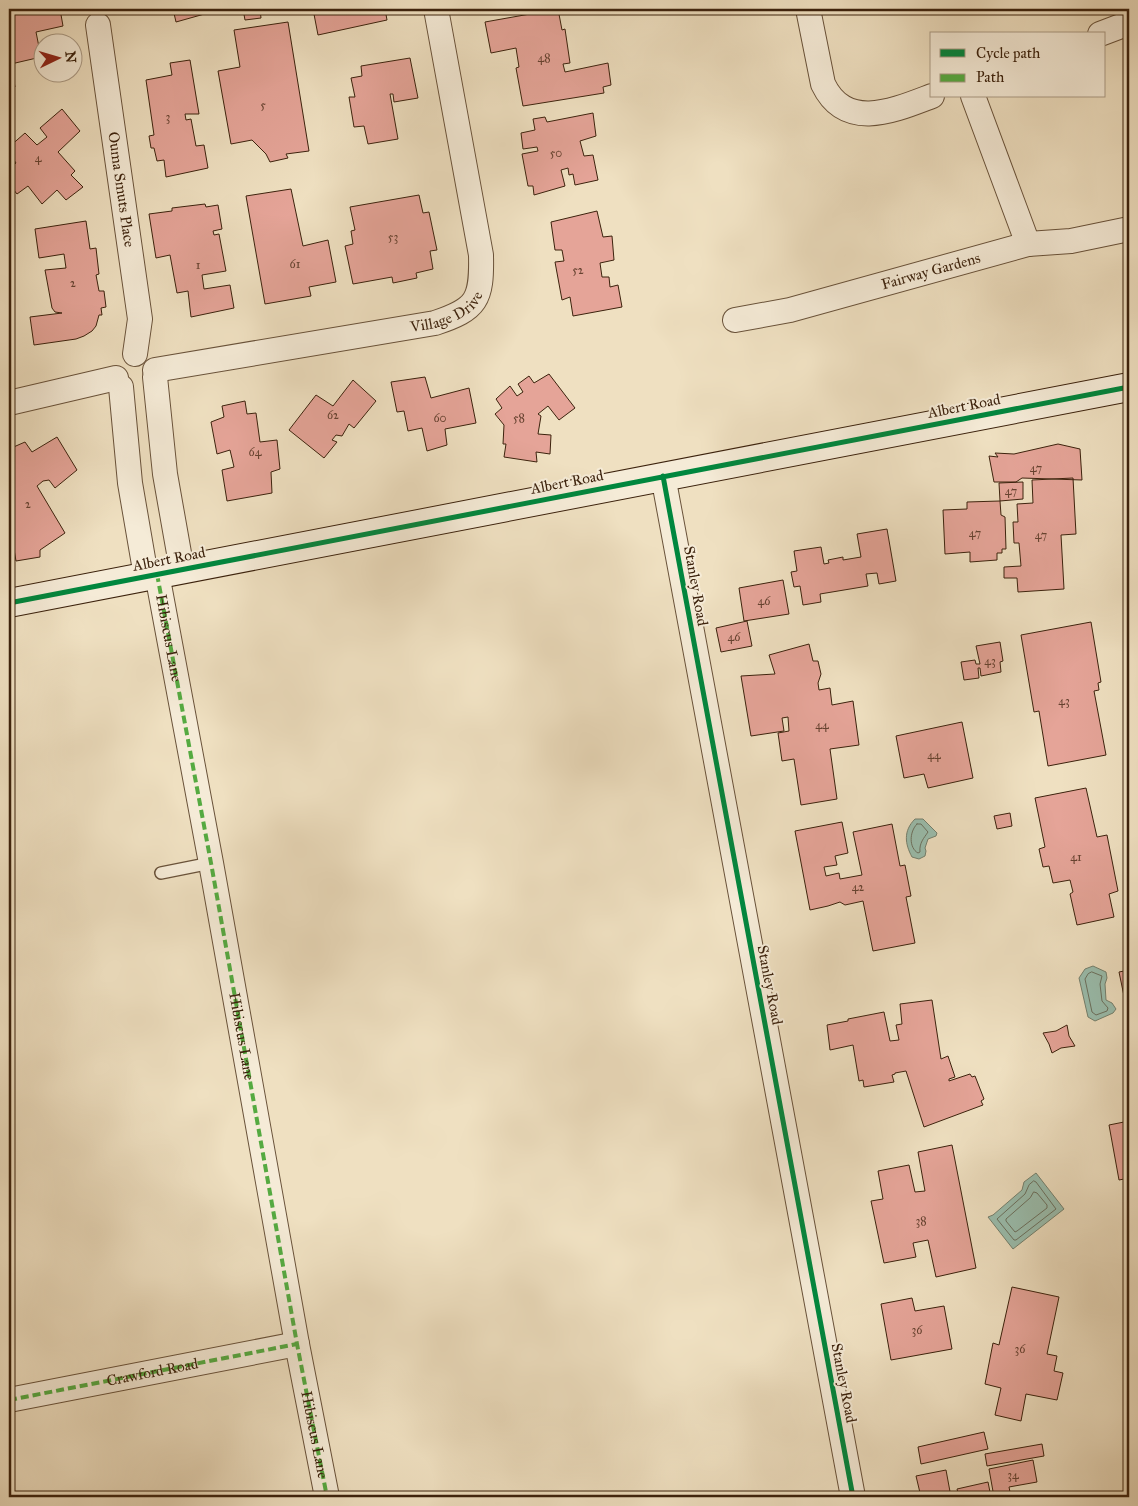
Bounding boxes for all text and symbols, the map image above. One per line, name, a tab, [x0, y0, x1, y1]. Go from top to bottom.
north arrow	[32, 32, 82, 82]
legend	[930, 32, 1106, 98]
text: Cycle path	[976, 44, 1041, 62]
text: N	[61, 50, 79, 64]
house number: 48	[537, 51, 551, 65]
text: Path	[976, 68, 1005, 86]
house number: 5	[260, 98, 266, 112]
house number: 3	[166, 110, 171, 124]
street label: Ouma Smuts Place	[104, 130, 139, 248]
house number: 50	[550, 146, 562, 160]
house number: 4	[35, 151, 42, 165]
house number: 53	[388, 230, 398, 244]
street label: Fairway Gardens	[879, 249, 982, 293]
house number: 61	[290, 257, 301, 271]
house number: 1	[196, 258, 201, 272]
house number: 52	[572, 263, 584, 277]
house number: 2	[70, 276, 76, 290]
street label: Village Drive	[408, 289, 487, 336]
street label: Albert Road	[925, 390, 1002, 422]
house number: 62	[327, 408, 339, 422]
house number: 60	[433, 411, 447, 425]
house number: 58	[513, 411, 525, 425]
house number: 64	[249, 445, 262, 459]
house number: 47	[1030, 461, 1042, 475]
street label: Albert Road	[528, 466, 605, 498]
house number: 47	[1005, 484, 1017, 498]
house number: 2	[25, 497, 31, 511]
house number: 47	[969, 526, 981, 540]
house number: 47	[1035, 528, 1047, 542]
street label: Albert Road	[130, 543, 207, 575]
street label: Stanley Road	[680, 545, 712, 628]
street label: Hibiscus Lane	[152, 593, 186, 683]
house number: 46	[758, 594, 771, 608]
house number: 46	[728, 630, 741, 644]
house number: 43	[984, 654, 996, 668]
house number: 43	[1058, 694, 1070, 708]
house number: 44	[815, 718, 829, 732]
house number: 44	[927, 748, 941, 762]
house number: 41	[1070, 850, 1082, 864]
house number: 42	[852, 880, 864, 894]
street label: Stanley Road	[753, 944, 787, 1027]
street label: Hibiscus Lane	[225, 991, 259, 1082]
house number: 38	[915, 1214, 927, 1228]
house number: 36	[912, 1323, 923, 1337]
street label: Stanley Road	[827, 1342, 861, 1425]
house number: 36	[1015, 1342, 1026, 1356]
street label: Crawford Road	[105, 1354, 200, 1390]
street label: Hibiscus Lane	[297, 1389, 332, 1480]
house number: 34	[1007, 1468, 1019, 1482]

